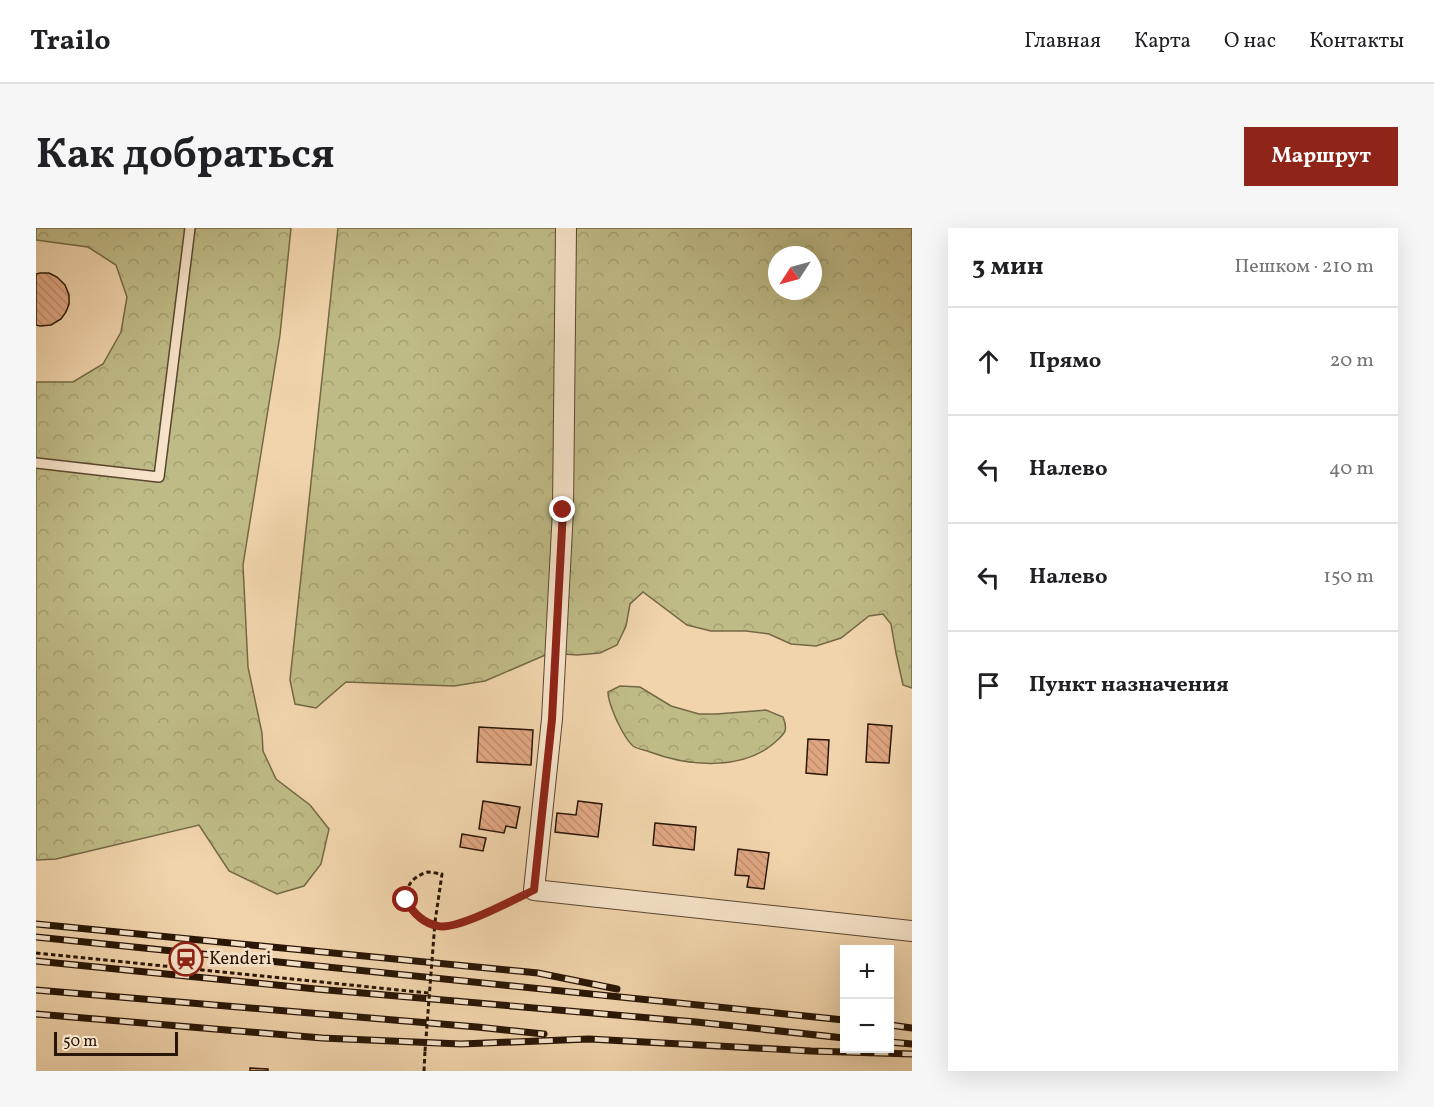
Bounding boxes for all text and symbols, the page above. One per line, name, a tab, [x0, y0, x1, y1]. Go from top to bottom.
text: Trailo	[30, 22, 111, 61]
text: Главная	[1024, 27, 1101, 56]
text: Карта	[1134, 27, 1191, 56]
text: О нас	[1224, 27, 1276, 56]
text: Контакты	[1309, 27, 1404, 56]
text: Как добраться	[36, 127, 335, 186]
button: Маршрут	[1244, 127, 1398, 186]
north arrow	[768, 246, 822, 300]
text: 3 мин	[972, 249, 1044, 285]
text: Пешком · 210 m	[1235, 253, 1374, 281]
icon: ahead	[972, 345, 1005, 378]
text: Прямо	[1029, 346, 1101, 377]
text: 20 m	[1330, 347, 1374, 375]
icon: left	[972, 453, 1005, 486]
text: Налево	[1029, 454, 1108, 485]
text: 40 m	[1329, 455, 1374, 483]
route end	[549, 496, 575, 522]
icon: left	[972, 561, 1005, 594]
text: Налево	[1029, 562, 1108, 593]
text: 150 m	[1323, 563, 1374, 591]
icon: arrive	[972, 669, 1005, 702]
text: Пункт назначения	[1029, 670, 1229, 701]
route start	[392, 886, 418, 912]
station icon: Kenderi	[168, 941, 204, 977]
map controls	[840, 945, 894, 1053]
button: +	[840, 945, 894, 999]
place label: Kenderi	[209, 947, 271, 972]
button: −	[840, 999, 894, 1053]
scale bar	[54, 1029, 178, 1056]
text: 50 m	[63, 1031, 97, 1053]

